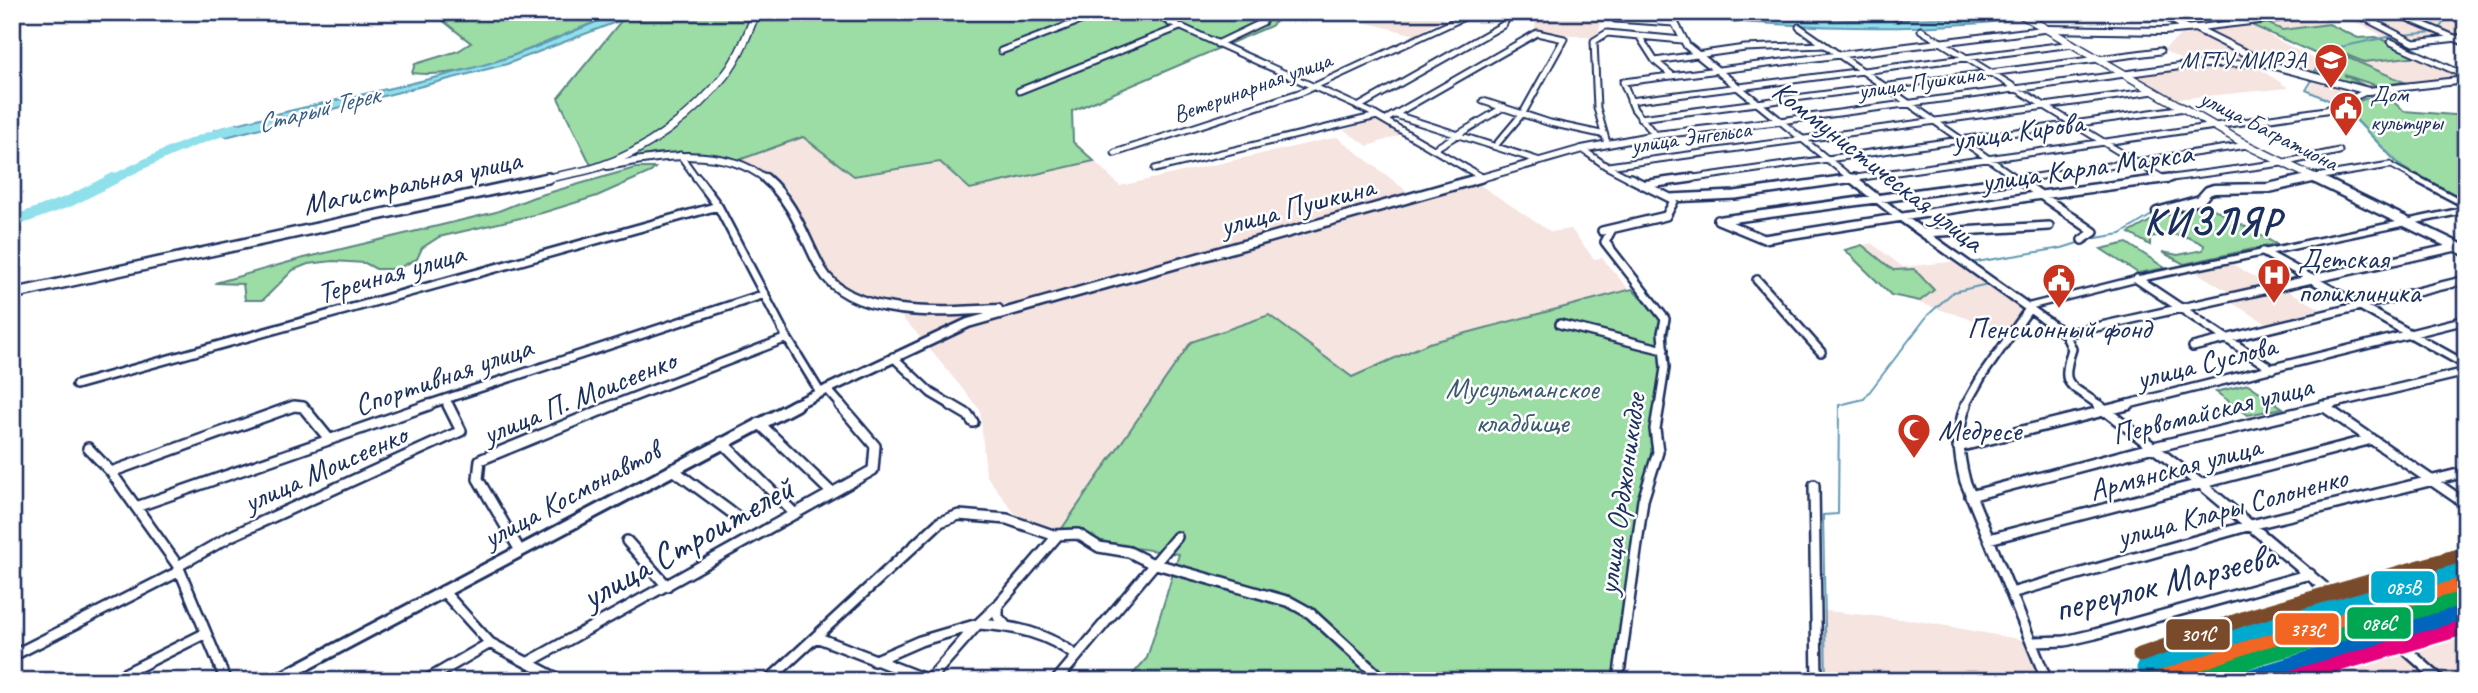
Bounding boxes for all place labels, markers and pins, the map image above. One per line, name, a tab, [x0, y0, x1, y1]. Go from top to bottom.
school or university icon: МГТУ МИРЭА	[2312, 41, 2350, 90]
place label: МГТУ МИРЭА	[2180, 45, 2307, 75]
place label: Дом культуры	[2370, 79, 2445, 137]
public building icon: Дом культуры	[2327, 89, 2365, 138]
place label: Детская поликлиника	[2298, 239, 2422, 311]
hospital icon: Детская поликлиника	[2255, 256, 2293, 305]
public building icon: Пенсионный фонд	[2040, 261, 2078, 310]
place label: Пенсионный фонд	[1967, 309, 2154, 347]
mosque icon: Медресе	[1895, 411, 1933, 460]
place label: Медресе	[1938, 411, 2024, 449]

